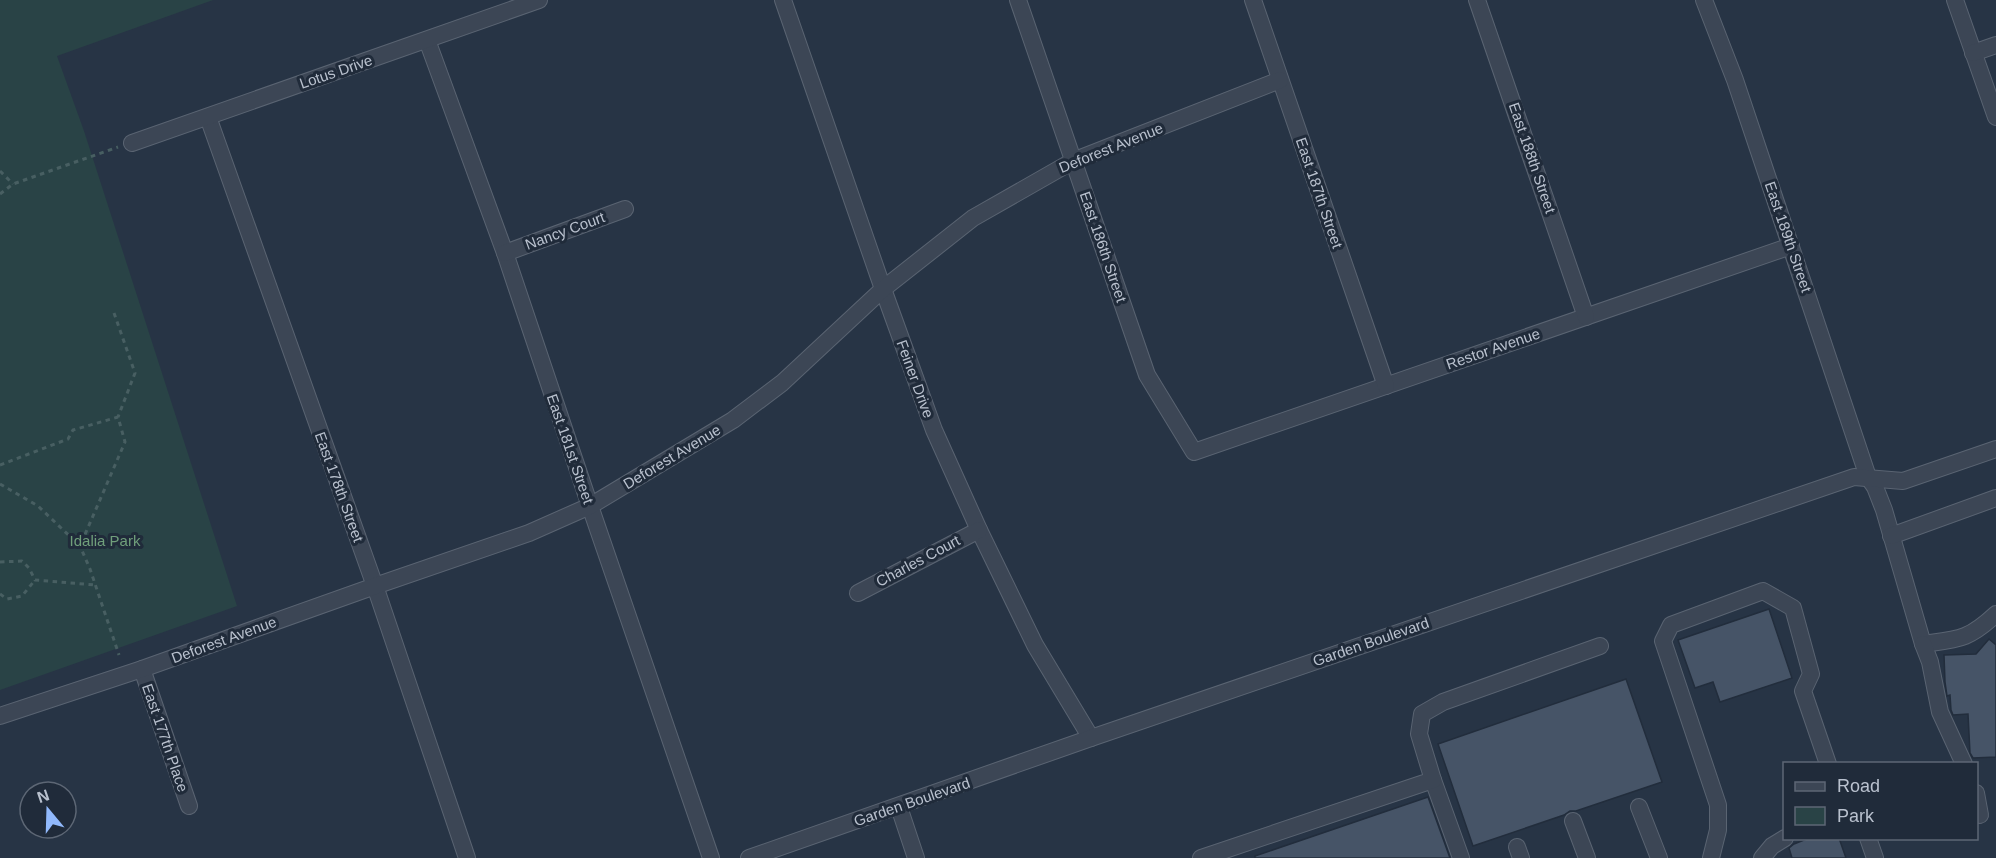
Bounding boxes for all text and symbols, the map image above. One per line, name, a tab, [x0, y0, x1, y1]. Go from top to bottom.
street label: Lotus Drive	[297, 51, 374, 92]
street label: East 188th Street	[1506, 100, 1560, 216]
street label: Deforest Avenue	[1056, 119, 1165, 176]
street label: East 187th Street	[1293, 135, 1347, 251]
street label: East 189th Street	[1762, 179, 1816, 295]
street label: East 186th Street	[1077, 189, 1131, 305]
street label: Nancy Court	[523, 208, 608, 253]
street label: Restor Avenue	[1444, 325, 1542, 373]
street label: Feiner Drive	[894, 338, 937, 420]
street label: East 181st Street	[544, 392, 598, 507]
street label: Deforest Avenue	[620, 421, 724, 492]
street label: East 178th Street	[312, 429, 368, 545]
street label: Charles Court	[873, 531, 963, 590]
park label: Idalia Park	[70, 532, 141, 549]
street label: Deforest Avenue	[169, 613, 279, 666]
street label: Garden Boulevard	[1311, 614, 1431, 669]
street label: East 177th Place	[139, 681, 192, 794]
legend	[1783, 762, 1978, 840]
street label: Garden Boulevard	[852, 774, 972, 829]
text: Road	[1837, 776, 1880, 796]
north arrow	[18, 780, 78, 840]
text: N	[35, 786, 52, 806]
text: Park	[1837, 806, 1875, 826]

